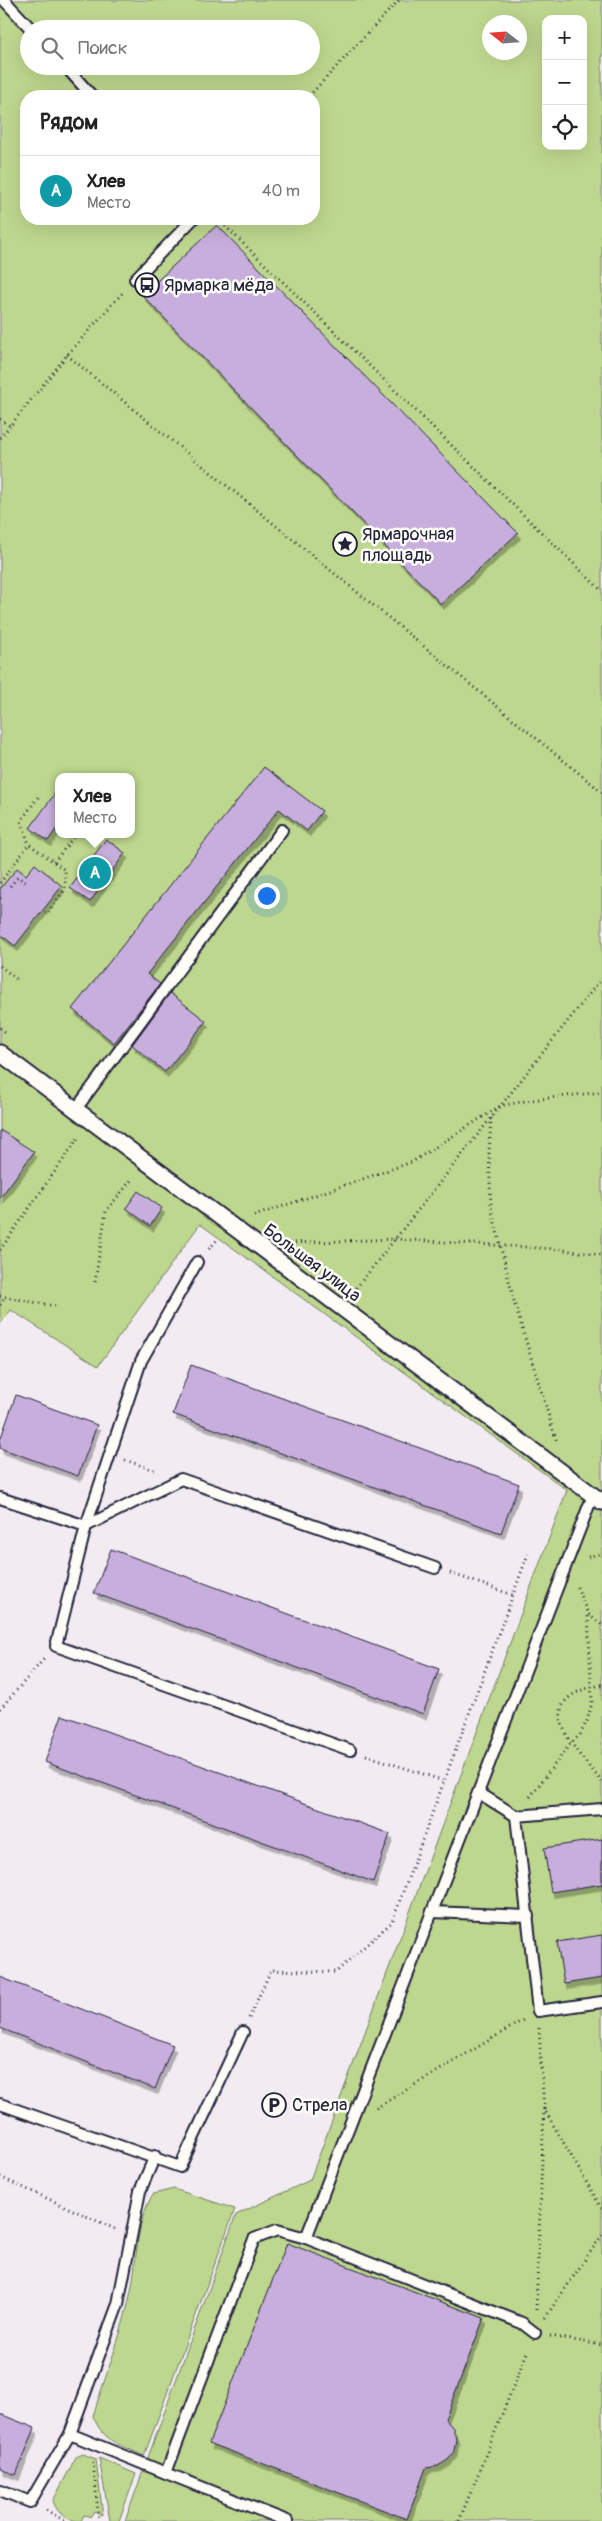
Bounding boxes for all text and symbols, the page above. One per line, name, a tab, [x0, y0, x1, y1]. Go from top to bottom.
north arrow	[482, 15, 527, 60]
map controls	[542, 15, 587, 150]
button: +	[542, 15, 587, 60]
search box	[20, 20, 320, 75]
icon: search	[38, 34, 66, 62]
text: Поиск	[78, 36, 128, 60]
button: −	[542, 60, 587, 105]
button: locate	[542, 105, 587, 150]
text: Рядом	[40, 109, 98, 136]
text: Хлев	[87, 169, 126, 193]
text: A	[51, 181, 61, 201]
text: 40 m	[262, 181, 300, 201]
text: Место	[87, 193, 131, 213]
bus stop icon: Ярмарка мёда	[134, 272, 160, 298]
place label: Ярмарка мёда	[164, 274, 274, 297]
place label: Ярмарочная площадь	[362, 523, 454, 567]
place icon: Ярмарочная площадь	[332, 531, 358, 557]
popup	[55, 773, 135, 838]
text: Хлев	[73, 784, 112, 808]
text: Место	[73, 808, 117, 828]
pin: A	[79, 854, 111, 892]
your location	[254, 883, 280, 909]
street label: Большая улица	[259, 1219, 365, 1307]
parking icon: Стрела	[261, 2092, 287, 2118]
place label: Стрела	[292, 2094, 347, 2117]

